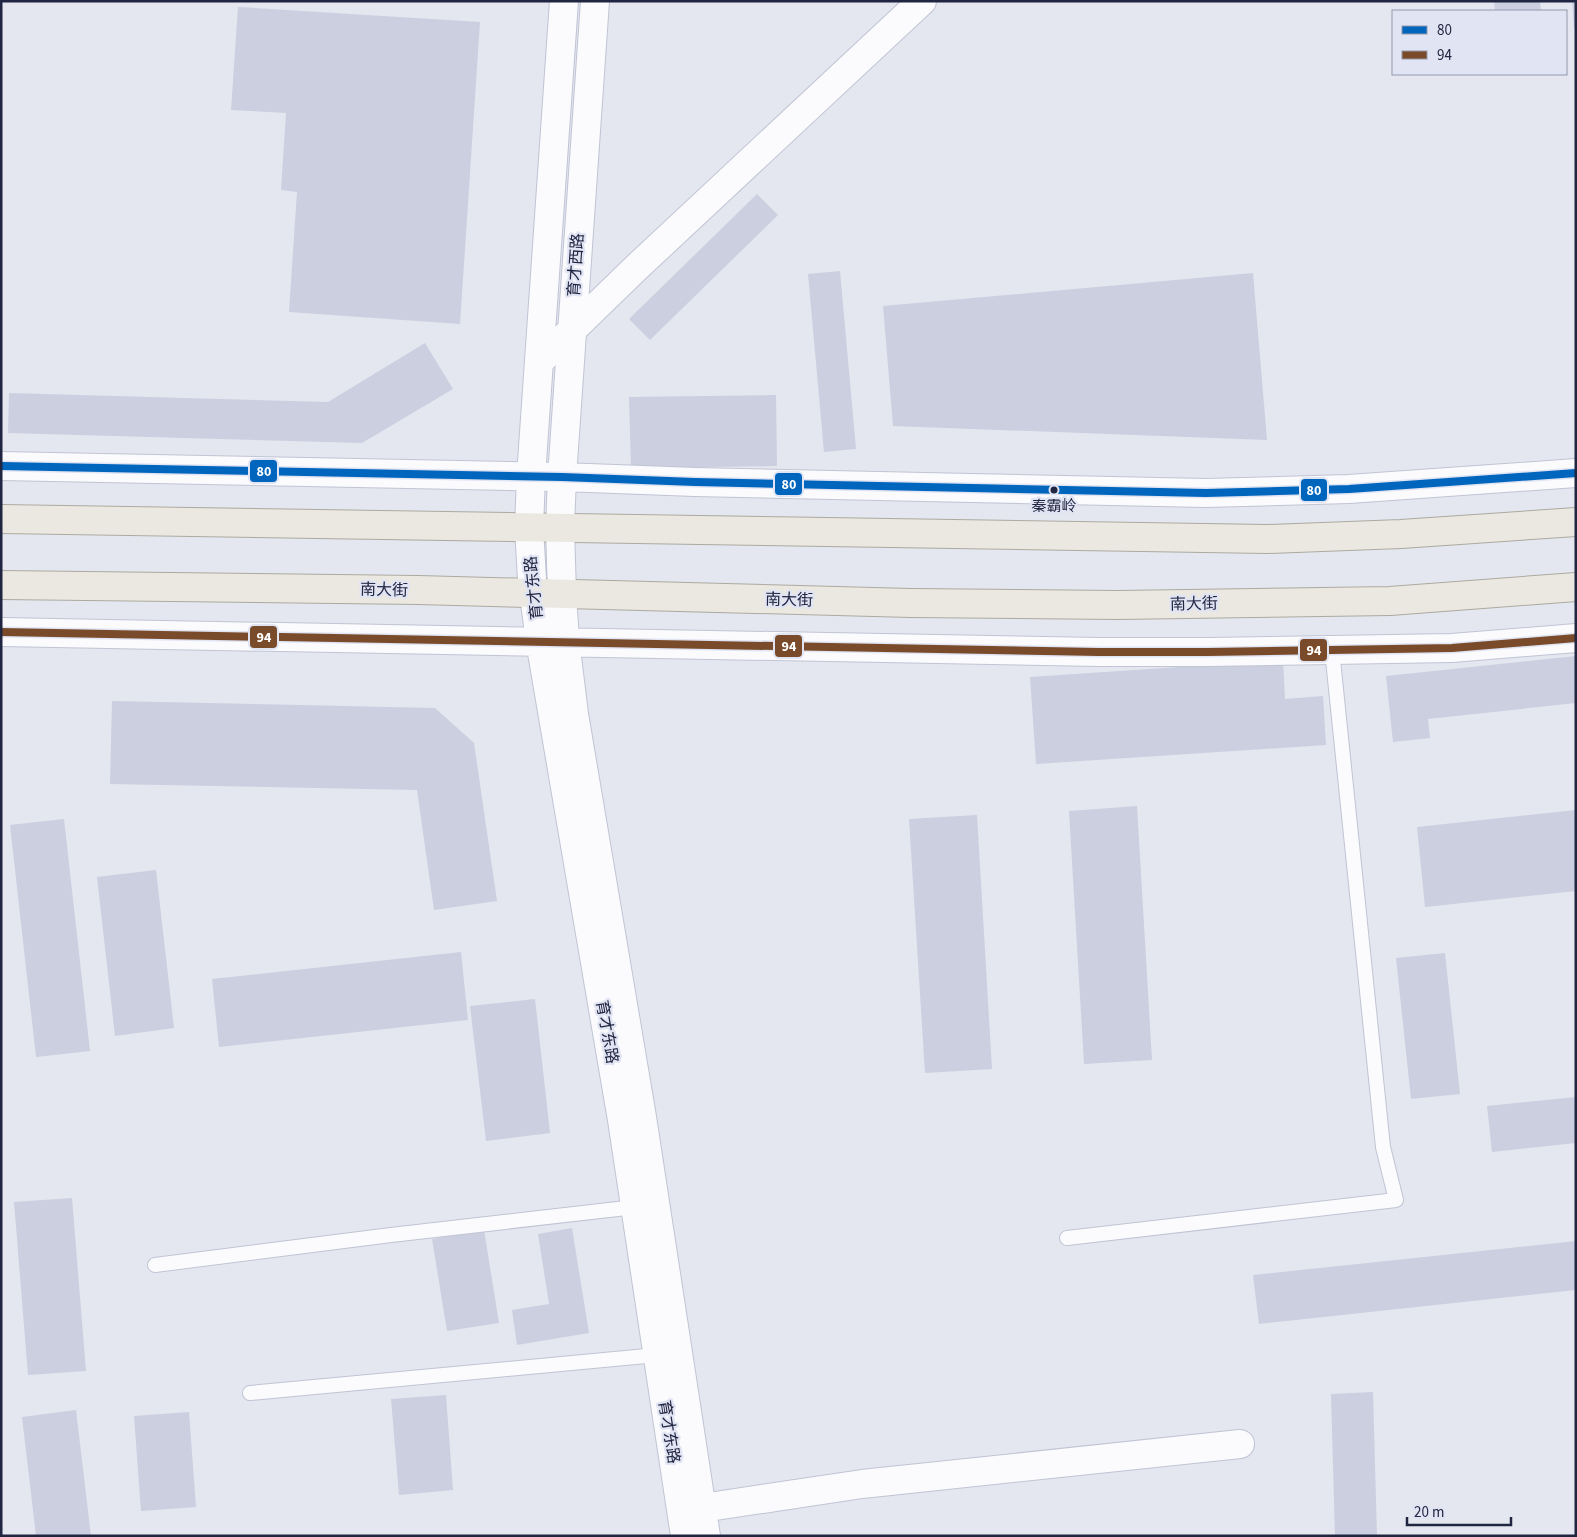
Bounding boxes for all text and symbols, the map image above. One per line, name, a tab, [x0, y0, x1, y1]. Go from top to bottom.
legend	[1392, 10, 1567, 75]
text: 80	[1437, 20, 1452, 41]
text: 94	[1437, 45, 1452, 66]
street label: 育才西路	[563, 232, 589, 298]
line badge: 80	[249, 459, 278, 483]
text: 80	[257, 462, 271, 482]
line badge: 80	[774, 472, 803, 496]
text: 80	[782, 475, 796, 495]
line badge: 80	[1300, 478, 1328, 502]
text: 80	[1307, 481, 1321, 501]
marker: 秦霸岭	[1049, 485, 1059, 495]
place label: 秦霸岭	[1031, 496, 1077, 517]
street label: 育才东路	[520, 555, 548, 621]
street label: 南大街	[360, 579, 408, 601]
street label: 南大街	[765, 589, 813, 611]
street label: 南大街	[1170, 593, 1218, 615]
line badge: 94	[249, 625, 278, 649]
text: 94	[257, 628, 272, 648]
line badge: 94	[774, 634, 803, 658]
text: 94	[782, 637, 797, 657]
line badge: 94	[1299, 638, 1328, 662]
text: 94	[1307, 641, 1322, 661]
street label: 育才东路	[591, 999, 623, 1065]
street label: 育才东路	[653, 1399, 685, 1465]
scale bar	[1407, 1494, 1511, 1526]
text: 20 m	[1414, 1502, 1444, 1523]

